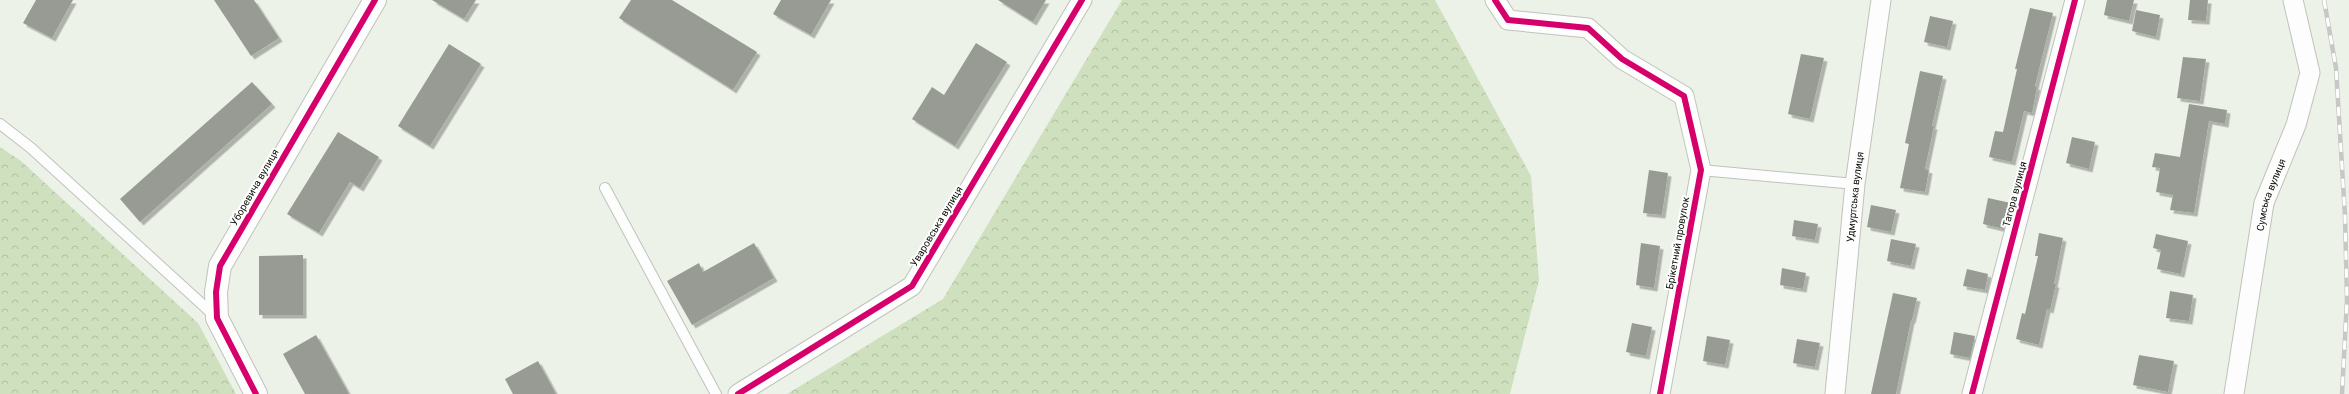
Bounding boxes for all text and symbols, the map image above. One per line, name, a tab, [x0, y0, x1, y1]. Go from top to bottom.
street label: Уборевича вулиця	[228, 147, 281, 227]
street label: Удмуртська вулиця	[1844, 151, 1865, 243]
street label: Сумська вулиця	[2255, 157, 2288, 232]
street label: Тагора вулиця	[2000, 160, 2029, 228]
street label: Уваровська вулиця	[908, 184, 965, 268]
street label: Брiкетний провулок	[1664, 195, 1691, 290]

